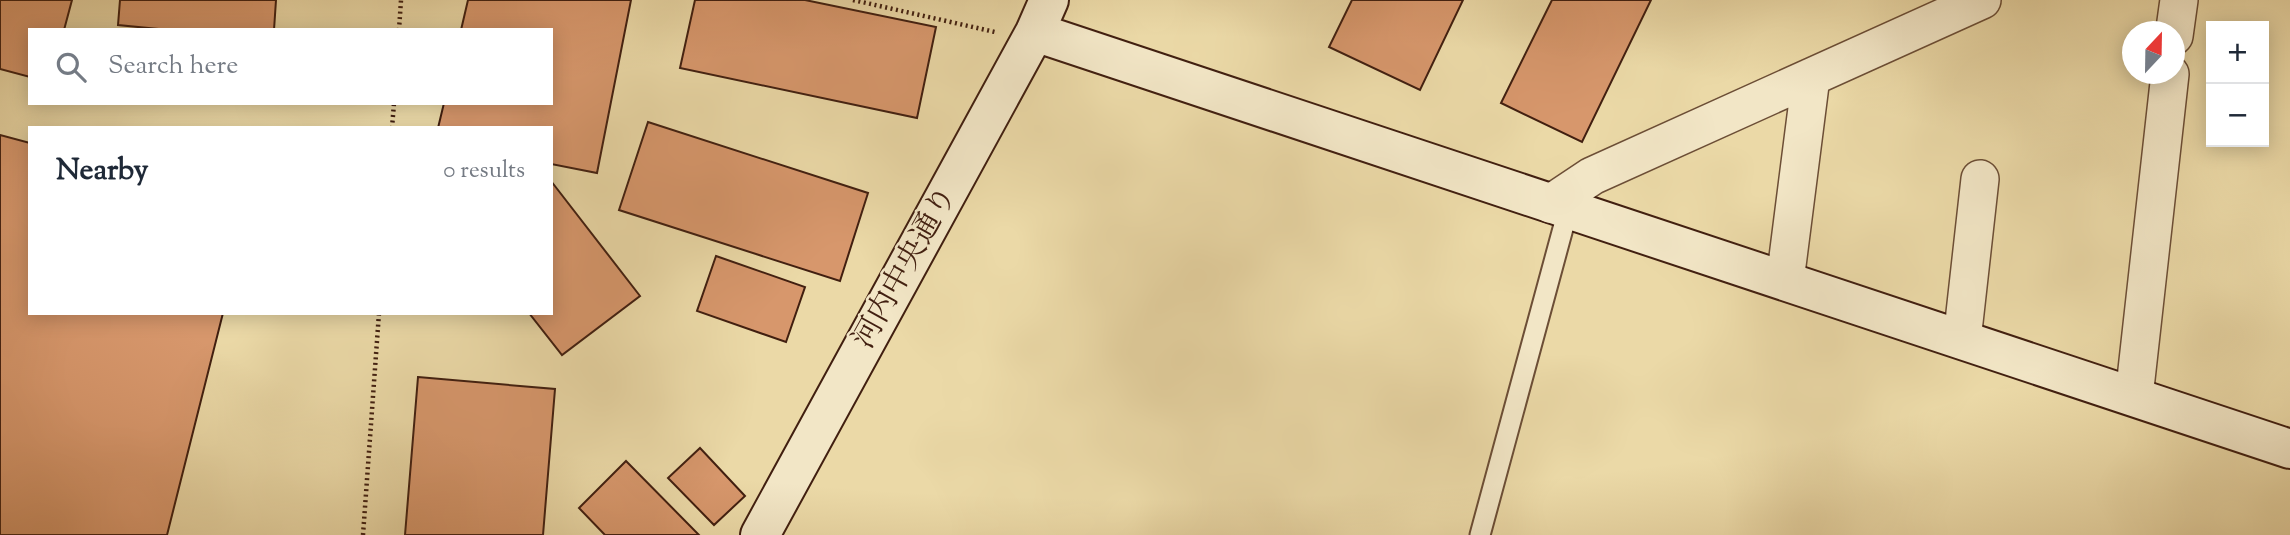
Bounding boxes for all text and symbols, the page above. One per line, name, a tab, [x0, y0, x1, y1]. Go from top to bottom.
north arrow	[2122, 21, 2185, 84]
map controls	[2206, 21, 2269, 147]
button: +	[2206, 21, 2269, 84]
search box	[28, 28, 553, 105]
icon: search	[52, 48, 90, 86]
text: Search here	[108, 48, 238, 85]
button: −	[2206, 84, 2269, 147]
text: Nearby	[56, 150, 148, 193]
text: 0 results	[443, 155, 525, 188]
street label: 河内中央通り	[844, 179, 968, 357]

